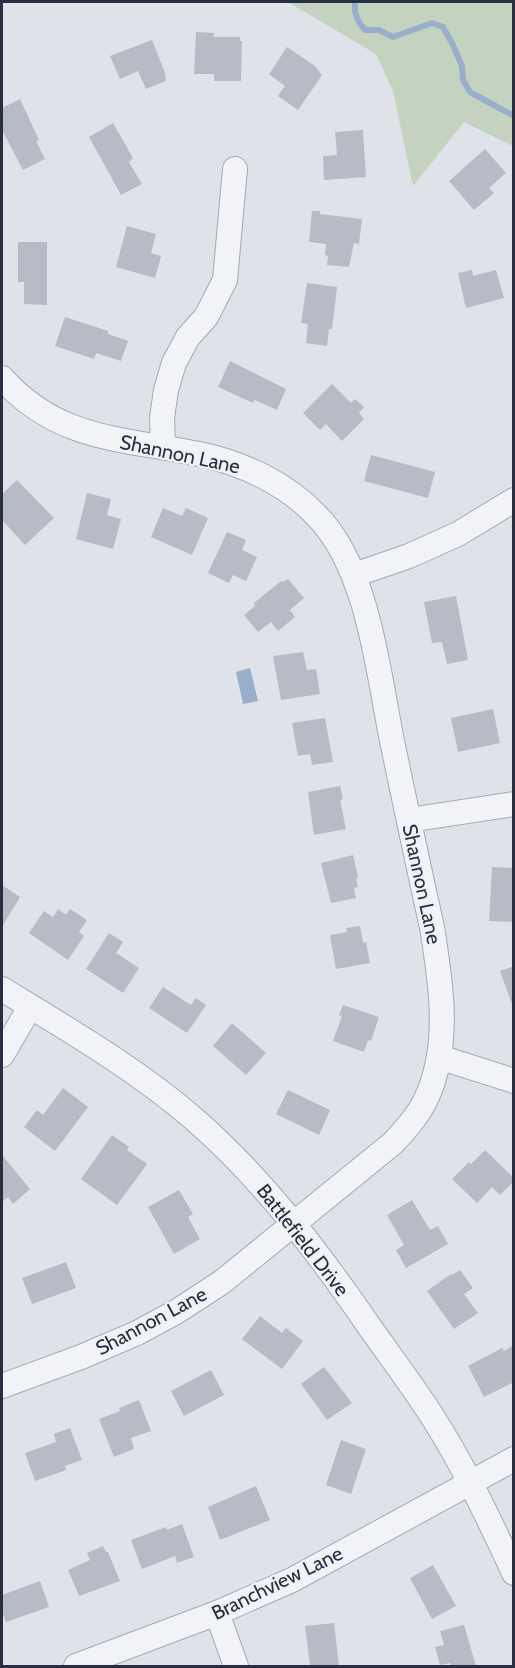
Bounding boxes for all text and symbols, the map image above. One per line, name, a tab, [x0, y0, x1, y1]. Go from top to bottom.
street label: Shannon Lane	[118, 430, 242, 478]
street label: Shannon Lane	[398, 822, 446, 946]
street label: Battlefield Drive	[252, 1179, 354, 1301]
street label: Shannon Lane	[91, 1282, 211, 1360]
street label: Branchview Lane	[208, 1541, 346, 1625]

